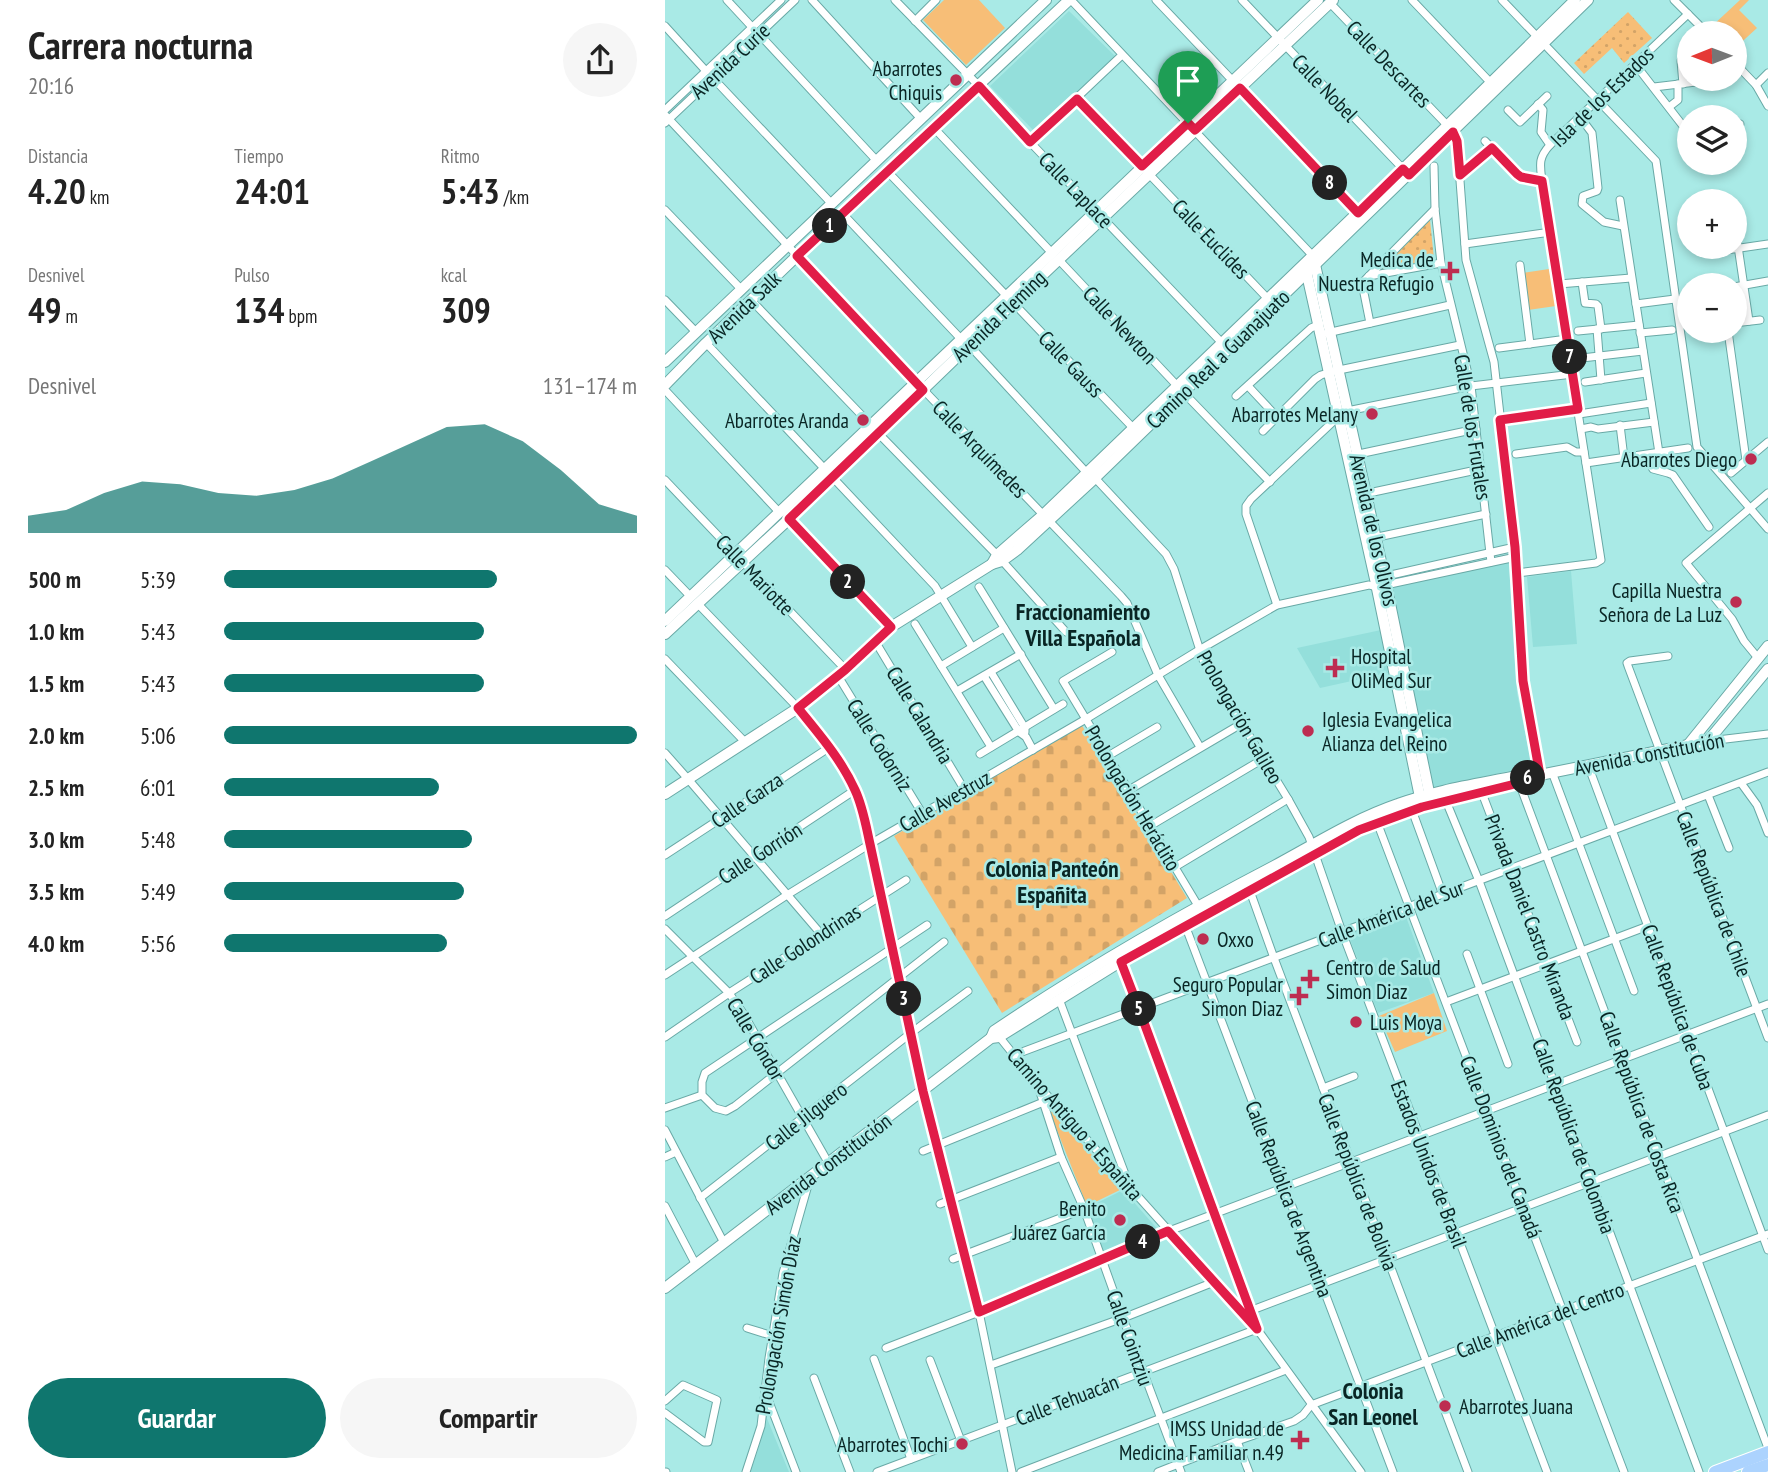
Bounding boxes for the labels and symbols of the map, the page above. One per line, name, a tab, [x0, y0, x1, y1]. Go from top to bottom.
street label: Calle Descartes	[1341, 15, 1437, 113]
street label: Avenida Curie	[684, 17, 776, 105]
north arrow	[1677, 21, 1747, 91]
street label: Isla de los Estados	[1545, 41, 1659, 153]
street label: Calle Nobel	[1286, 49, 1364, 128]
pin	[1158, 51, 1218, 123]
place label: Abarrotes Chiquis	[873, 55, 942, 106]
marker: Abarrotes Chiquis	[948, 72, 964, 88]
street label: Calle Laplace	[1033, 146, 1119, 234]
pin: 8	[1313, 166, 1347, 200]
street label: Calle Euclides	[1166, 193, 1256, 285]
pin: 1	[813, 208, 847, 244]
place label: Medica de Nuestra Refugio	[1318, 246, 1434, 297]
marker: Medica de Nuestra Refugio	[1440, 261, 1460, 281]
street label: Avenida Fleming	[946, 264, 1052, 368]
street label: Avenida Salk	[701, 265, 787, 349]
street label: Calle Newton	[1077, 280, 1163, 370]
street label: Camino Real a Guanajuato	[1140, 283, 1296, 435]
street label: Calle Gauss	[1033, 325, 1109, 403]
pin: 7	[1553, 340, 1587, 374]
street label: Calle de los Frutales	[1448, 352, 1498, 502]
street label: Calle Arquímedes	[927, 394, 1033, 504]
place label: Abarrotes Melany	[1232, 401, 1358, 428]
marker: Abarrotes Melany	[1364, 406, 1380, 422]
place label: Abarrotes Aranda	[725, 407, 849, 434]
marker: Abarrotes Aranda	[855, 412, 871, 428]
place label: Abarrotes Diego	[1621, 446, 1737, 473]
marker: Abarrotes Diego	[1743, 451, 1759, 467]
street label: Avenida de los Olivos	[1343, 452, 1405, 608]
street label: Calle Mariotte	[710, 529, 800, 621]
pin: 2	[831, 564, 865, 600]
place label: Capilla Nuestra Señora de La Luz	[1599, 577, 1722, 628]
marker: Capilla Nuestra Señora de La Luz	[1728, 594, 1744, 610]
district label: Fraccionamiento Villa Española	[1016, 597, 1150, 652]
place label: Hospital OliMed Sur	[1351, 643, 1432, 694]
street label: Prolongación Galileo	[1191, 645, 1289, 789]
marker: Hospital OliMed Sur	[1325, 658, 1345, 678]
street label: Calle Calandria	[880, 661, 960, 769]
street label: Calle Codorniz	[841, 694, 919, 796]
place label: Iglesia Evangelica Alianza del Reino	[1322, 706, 1452, 757]
street label: Prolongación Heráclito	[1079, 720, 1187, 876]
marker: Iglesia Evangelica Alianza del Reino	[1300, 723, 1316, 739]
street label: Avenida Constitución	[1572, 726, 1726, 782]
pin: 6	[1511, 760, 1545, 796]
street label: Calle Avestruz	[894, 764, 996, 838]
street label: Calle Garza	[706, 766, 788, 834]
street label: Calle República de Chile	[1670, 808, 1758, 980]
street label: Privada Daniel Castro Miranda	[1478, 811, 1582, 1023]
street label: Calle Gorrión	[713, 816, 807, 890]
district label: Colonia Panteón Españita	[986, 854, 1119, 909]
street label: Calle América del Sur	[1314, 874, 1468, 954]
street label: Calle Golondrinas	[744, 898, 866, 990]
street label: Calle República de Cuba	[1636, 921, 1720, 1093]
place label: Oxxo	[1217, 926, 1254, 953]
marker: Oxxo	[1195, 931, 1211, 947]
place label: Centro de Salud Simon Diaz	[1326, 954, 1441, 1005]
marker: Centro de Salud Simon Diaz	[1300, 969, 1320, 989]
place label: Seguro Popular Simon Diaz	[1173, 971, 1283, 1022]
pin: 3	[887, 982, 921, 1016]
marker: Seguro Popular Simon Diaz	[1289, 986, 1309, 1006]
pin: 5	[1121, 992, 1156, 1026]
street label: Calle Cóndor	[721, 993, 791, 1086]
street label: Calle República de Costa Rica	[1593, 1008, 1691, 1216]
place label: Luis Moya	[1370, 1009, 1442, 1036]
marker: Luis Moya	[1348, 1014, 1364, 1030]
street label: Calle República de Colombia	[1526, 1035, 1622, 1237]
street label: Camino Antiguo a Españita	[1001, 1042, 1149, 1206]
street label: Calle Dominios del Canadá	[1454, 1052, 1548, 1242]
street label: Calle Jilguero	[760, 1076, 852, 1156]
street label: Estados Unidos de Brasil	[1385, 1076, 1473, 1252]
street label: Calle República de Bolivia	[1312, 1090, 1404, 1274]
street label: Calle República de Argentina	[1239, 1097, 1339, 1301]
street label: Avenida Constitución	[759, 1108, 897, 1220]
place label: Benito Juárez García	[1012, 1195, 1106, 1246]
marker: Benito Juárez García	[1112, 1212, 1128, 1228]
pin: 4	[1126, 1224, 1161, 1260]
street label: Prolongación Simón Díaz	[749, 1234, 807, 1416]
street label: Calle América del Centro	[1452, 1276, 1628, 1364]
street label: Calle Cointziu	[1100, 1287, 1160, 1389]
street label: Calle Tehuacán	[1012, 1368, 1122, 1432]
district label: Colonia San Leonel	[1328, 1376, 1418, 1431]
place label: Abarrotes Juana	[1459, 1393, 1573, 1420]
marker: Abarrotes Juana	[1437, 1398, 1453, 1414]
place label: IMSS Unidad de Medicina Familiar n.49	[1119, 1415, 1284, 1466]
marker: IMSS Unidad de Medicina Familiar n.49	[1290, 1430, 1310, 1450]
place label: Abarrotes Tochi	[837, 1431, 948, 1458]
marker: Abarrotes Tochi	[954, 1436, 970, 1452]

